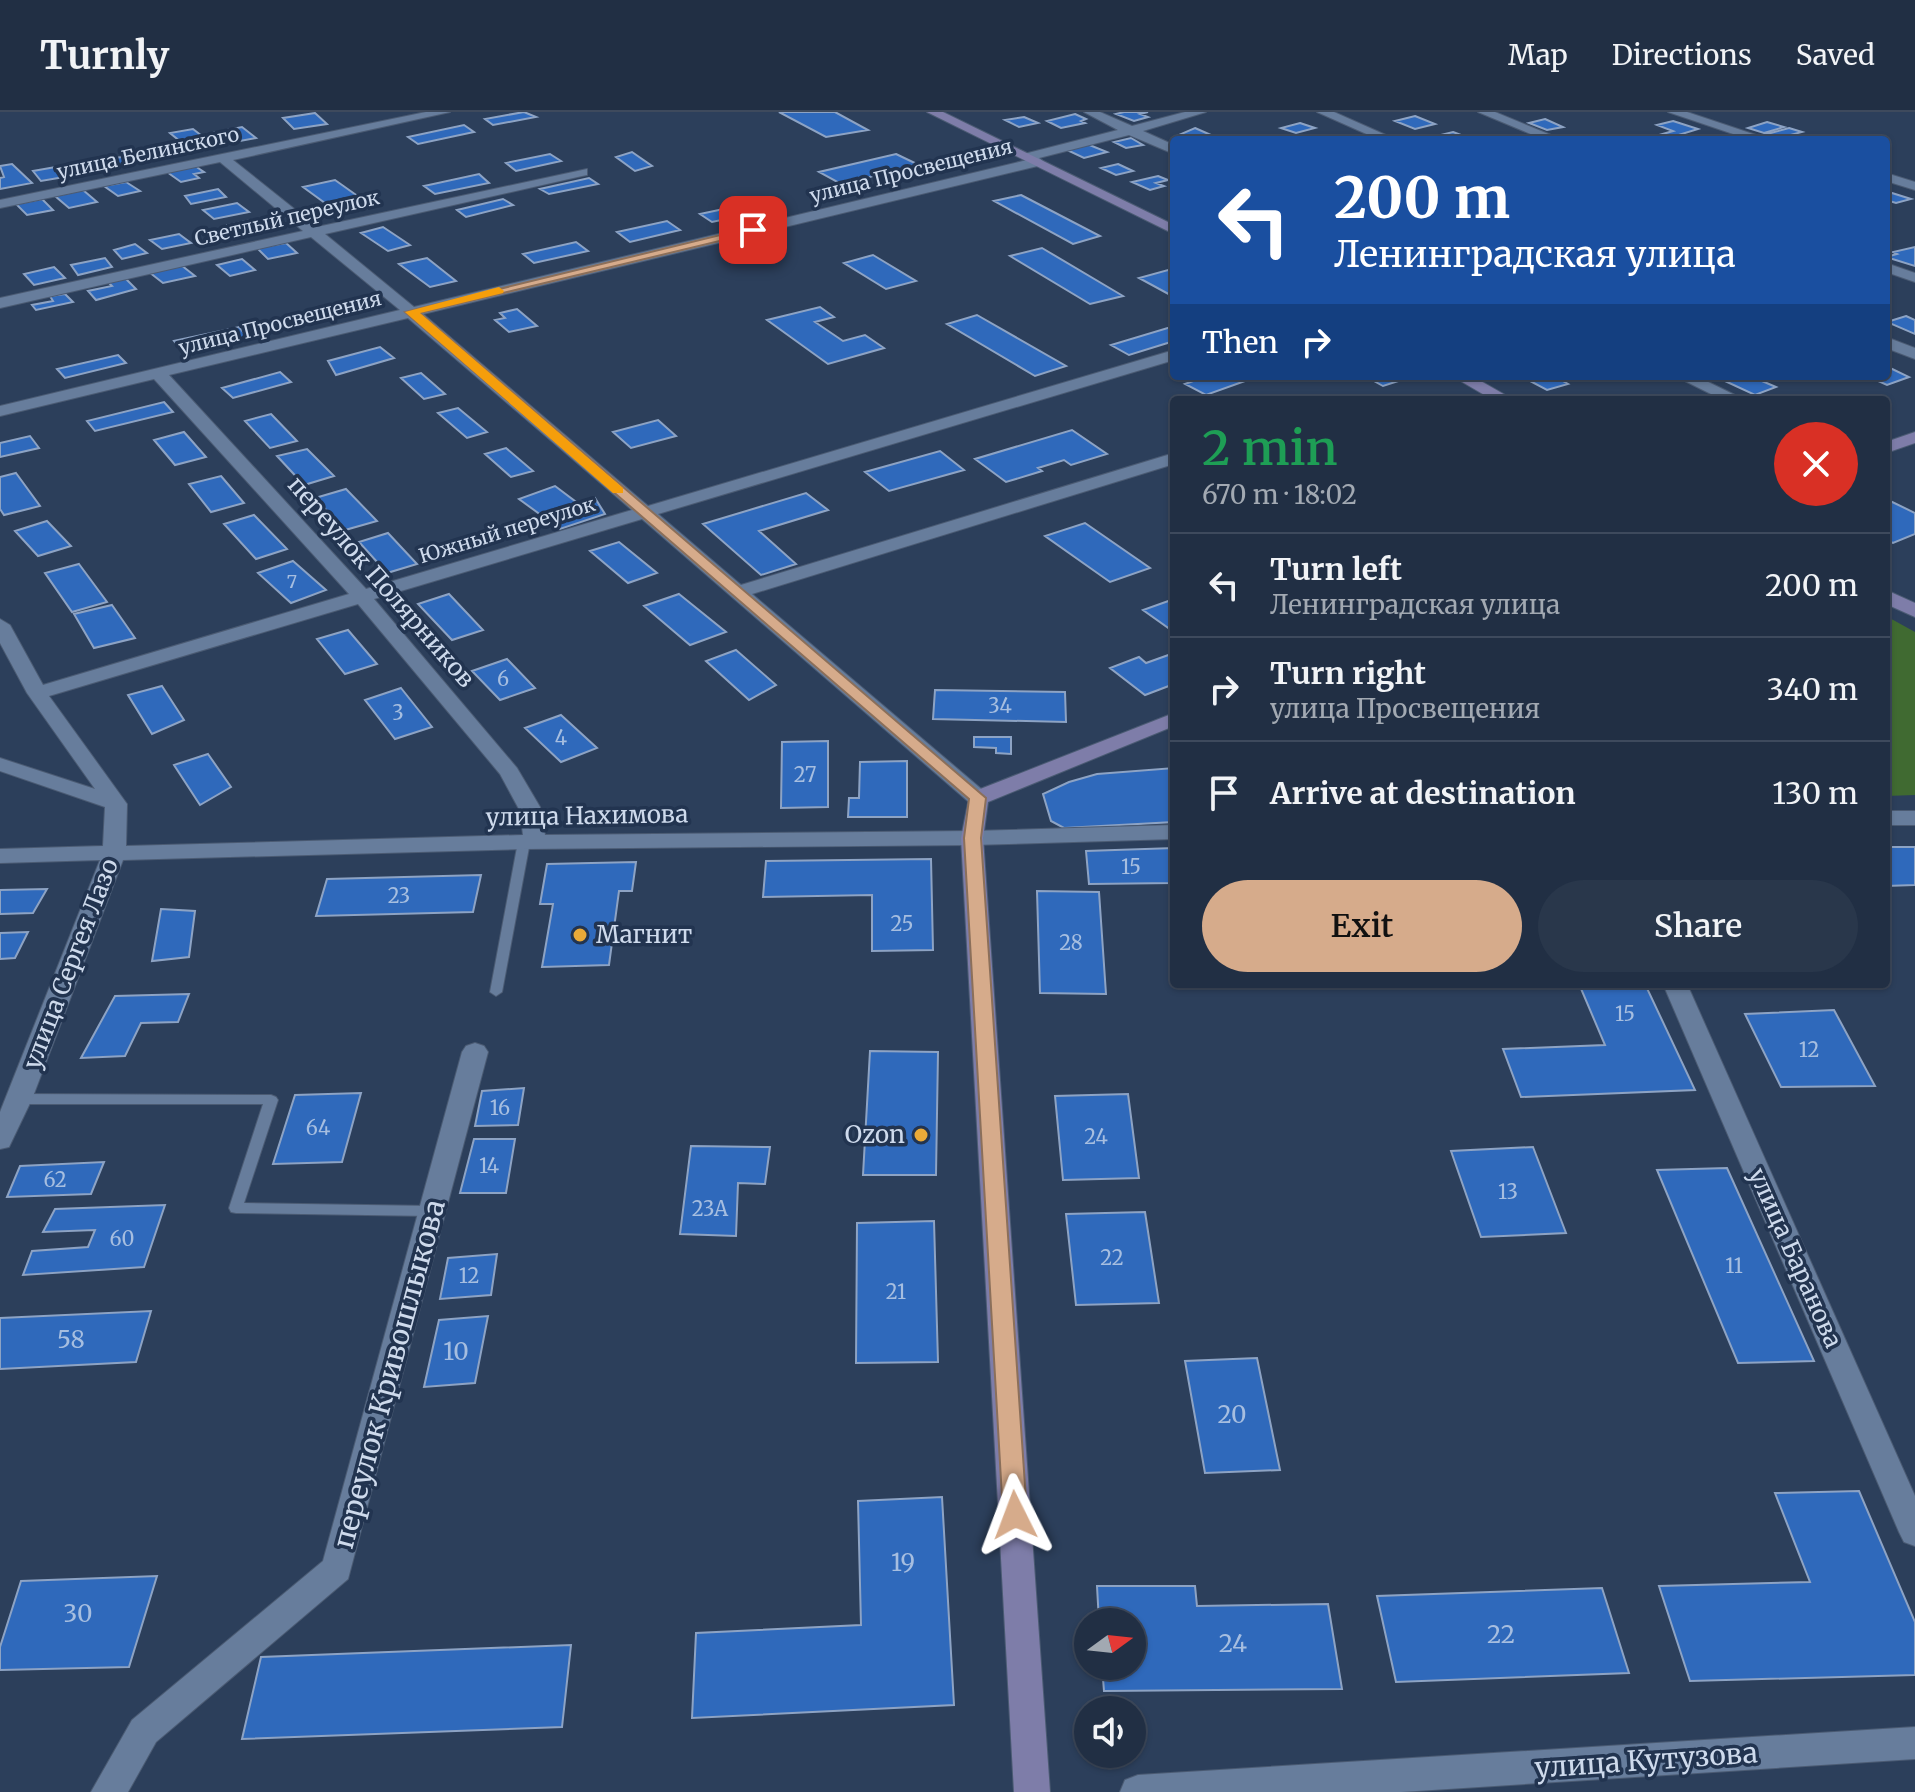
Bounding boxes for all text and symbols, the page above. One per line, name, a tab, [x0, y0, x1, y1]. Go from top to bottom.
text: Turnly	[40, 32, 169, 79]
text: Map	[1508, 37, 1568, 73]
text: Directions	[1612, 37, 1752, 73]
text: Saved	[1796, 37, 1875, 73]
street label: улица Белинского	[55, 121, 242, 184]
street label: улица Просвещения	[807, 133, 1015, 208]
text: 200 m	[1334, 163, 1510, 233]
icon: left	[1202, 168, 1306, 272]
street label: Светлый переулок	[192, 184, 382, 251]
pin	[719, 196, 787, 264]
icon: arrive	[731, 208, 775, 252]
text: Ленинградская улица	[1334, 232, 1736, 277]
street label: улица Просвещения	[176, 285, 384, 360]
icon: right	[1294, 320, 1338, 364]
text: Then	[1202, 323, 1278, 361]
text: 2 min	[1202, 418, 1338, 478]
button: close	[1774, 422, 1858, 506]
street label: переулок Полярников	[281, 470, 482, 694]
text: 670 m · 18:02	[1202, 478, 1357, 511]
street label: Южный переулок	[416, 491, 598, 568]
text: Turn left	[1270, 550, 1402, 588]
icon: left	[1202, 563, 1246, 607]
text: 200 m	[1765, 566, 1858, 604]
house number: 7	[287, 570, 297, 593]
text: Ленинградская улица	[1270, 588, 1560, 621]
text: Turn right	[1270, 654, 1426, 692]
house number: 6	[497, 666, 509, 691]
icon: right	[1202, 667, 1246, 711]
text: 340 m	[1767, 670, 1858, 708]
text: улица Просвещения	[1270, 692, 1540, 725]
house number: 34	[988, 693, 1012, 718]
house number: 3	[392, 700, 404, 725]
house number: 4	[555, 725, 567, 750]
house number: 27	[794, 762, 816, 787]
icon: arrive	[1202, 771, 1246, 815]
text: Arrive at destination	[1270, 774, 1576, 812]
text: 130 m	[1772, 774, 1858, 812]
street label: улица Нахимова	[485, 798, 689, 833]
street label: улица Сергея Лазо	[16, 854, 125, 1073]
house number: 15	[1121, 854, 1141, 879]
button: Exit	[1202, 880, 1522, 972]
button: Share	[1538, 880, 1858, 972]
house number: 23	[388, 883, 410, 908]
house number: 25	[891, 911, 913, 936]
place label: Магнит	[596, 919, 692, 950]
marker: Магнит	[571, 926, 589, 944]
house number: 28	[1059, 930, 1083, 955]
house number: 15	[1615, 1001, 1635, 1026]
house number: 12	[1799, 1037, 1819, 1062]
house number: 16	[490, 1095, 510, 1120]
house number: 64	[306, 1115, 330, 1140]
place label: Ozon	[845, 1119, 905, 1150]
house number: 24	[1084, 1124, 1108, 1149]
marker: Ozon	[912, 1126, 930, 1144]
house number: 14	[479, 1153, 499, 1178]
street label: улица Баранова	[1742, 1163, 1849, 1353]
house number: 62	[43, 1167, 67, 1192]
house number: 13	[1498, 1179, 1518, 1204]
street label: переулок Кривошлыкова	[325, 1196, 453, 1552]
house number: 23А	[692, 1196, 729, 1221]
house number: 60	[110, 1226, 134, 1251]
house number: 22	[1100, 1245, 1124, 1270]
house number: 11	[1725, 1253, 1743, 1278]
house number: 12	[459, 1263, 479, 1288]
house number: 21	[886, 1279, 906, 1304]
house number: 58	[57, 1324, 85, 1355]
house number: 10	[443, 1336, 469, 1367]
house number: 20	[1217, 1399, 1247, 1430]
position arrow	[973, 1473, 1057, 1557]
house number: 19	[891, 1547, 915, 1578]
house number: 30	[64, 1598, 92, 1629]
north arrow	[1074, 1608, 1146, 1680]
map controls	[1074, 1608, 1146, 1768]
house number: 22	[1487, 1619, 1515, 1650]
house number: 24	[1219, 1628, 1247, 1659]
button: sound	[1074, 1696, 1146, 1768]
street label: улица Кутузова	[1533, 1734, 1759, 1786]

